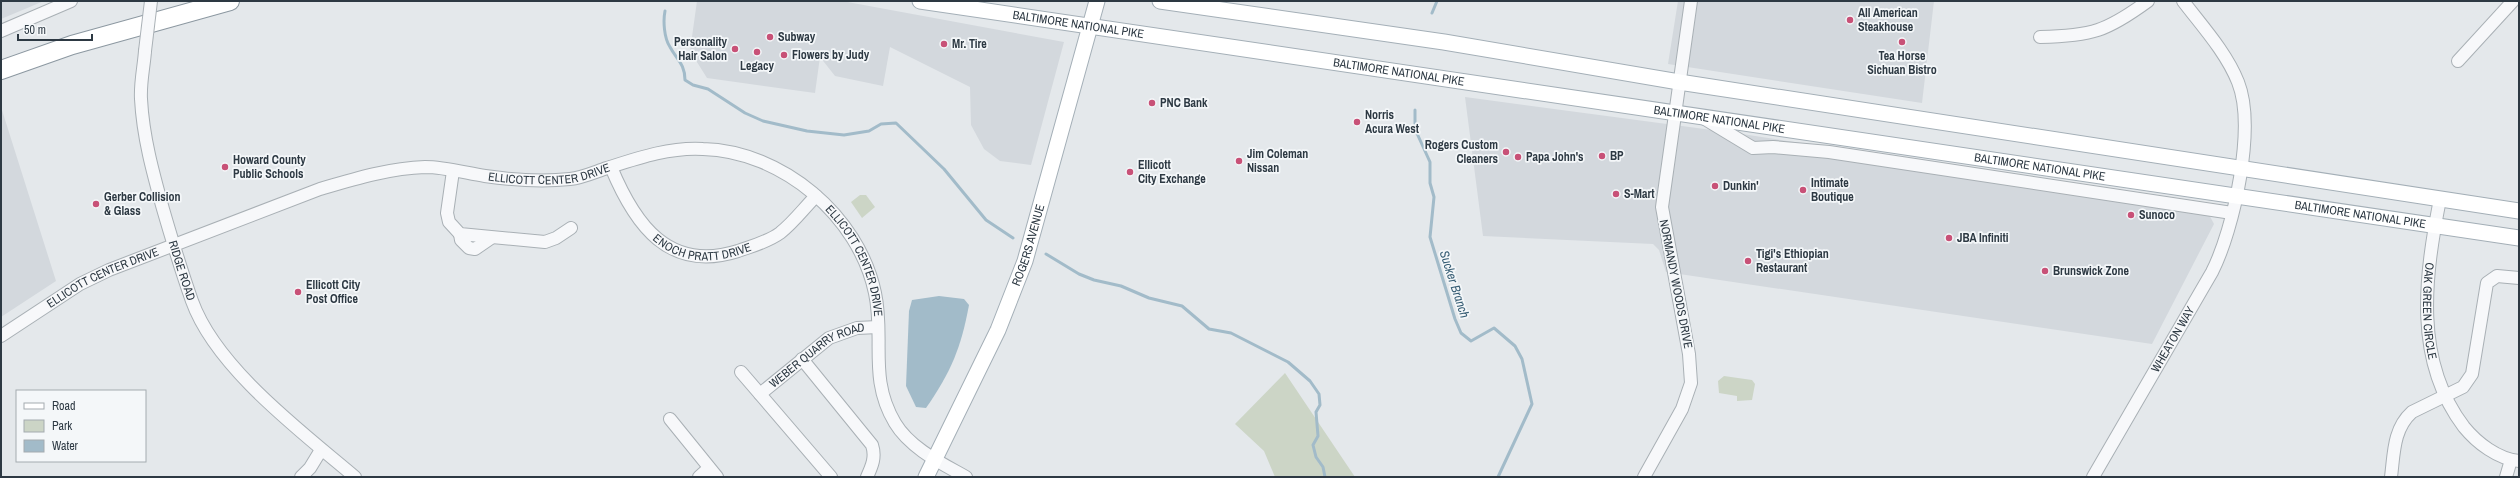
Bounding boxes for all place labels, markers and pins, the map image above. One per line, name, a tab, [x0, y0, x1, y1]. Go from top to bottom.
place label: All American Steakhouse	[1858, 5, 1918, 35]
marker: All American Steakhouse	[1845, 15, 1855, 25]
place label: Subway	[778, 29, 816, 45]
marker: Subway	[765, 32, 775, 42]
place label: Personality Hair Salon	[674, 34, 728, 64]
place label: Mr. Tire	[952, 36, 987, 52]
marker: Tea Horse Sichuan Bistro	[1897, 37, 1907, 47]
marker: Mr. Tire	[939, 39, 949, 49]
marker: Personality Hair Salon	[730, 44, 740, 54]
marker: Legacy	[752, 47, 762, 57]
place label: Flowers by Judy	[792, 47, 870, 63]
place label: Tea Horse Sichuan Bistro	[1867, 48, 1937, 78]
marker: Flowers by Judy	[779, 50, 789, 60]
place label: Legacy	[740, 58, 774, 74]
place label: PNC Bank	[1160, 95, 1208, 111]
marker: PNC Bank	[1147, 98, 1157, 108]
place label: Norris Acura West	[1365, 107, 1420, 137]
marker: Norris Acura West	[1352, 117, 1362, 127]
place label: Rogers Custom Cleaners	[1425, 137, 1499, 167]
place label: Jim Coleman Nissan	[1247, 146, 1308, 176]
marker: Rogers Custom Cleaners	[1501, 147, 1511, 157]
place label: BP	[1610, 148, 1624, 164]
place label: Papa John's	[1526, 149, 1584, 165]
marker: BP	[1597, 151, 1607, 161]
place label: Howard County Public Schools	[233, 152, 306, 182]
marker: Papa John's	[1513, 152, 1523, 162]
marker: Jim Coleman Nissan	[1234, 156, 1244, 166]
place label: Ellicott City Exchange	[1138, 157, 1206, 187]
marker: Howard County Public Schools	[220, 162, 230, 172]
marker: Ellicott City Exchange	[1125, 167, 1135, 177]
place label: Intimate Boutique	[1811, 175, 1854, 205]
place label: Dunkin'	[1723, 178, 1759, 194]
marker: Dunkin'	[1710, 181, 1720, 191]
marker: Intimate Boutique	[1798, 185, 1808, 195]
place label: S-Mart	[1624, 186, 1655, 202]
place label: Gerber Collision & Glass	[104, 189, 181, 219]
marker: S-Mart	[1611, 189, 1621, 199]
marker: Gerber Collision & Glass	[91, 199, 101, 209]
place label: Sunoco	[2139, 207, 2175, 223]
marker: Sunoco	[2126, 210, 2136, 220]
place label: JBA Infiniti	[1957, 230, 2009, 246]
marker: JBA Infiniti	[1944, 233, 1954, 243]
place label: Tigi's Ethiopian Restaurant	[1756, 246, 1829, 276]
marker: Tigi's Ethiopian Restaurant	[1743, 256, 1753, 266]
place label: Brunswick Zone	[2053, 263, 2130, 279]
marker: Brunswick Zone	[2040, 266, 2050, 276]
place label: Ellicott City Post Office	[306, 277, 361, 307]
marker: Ellicott City Post Office	[293, 287, 303, 297]

